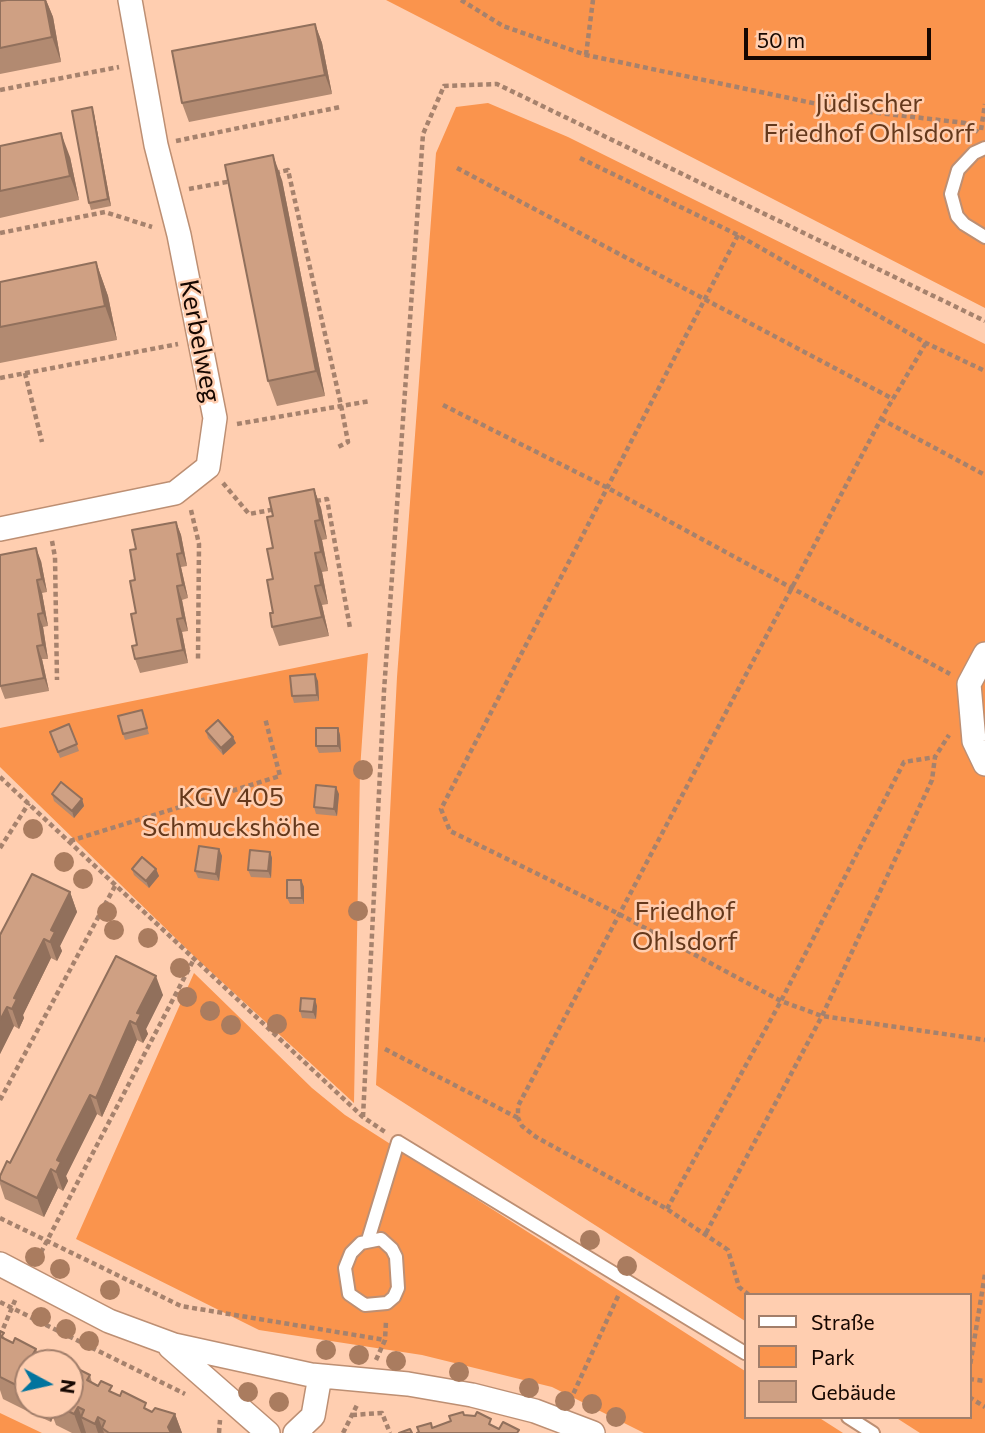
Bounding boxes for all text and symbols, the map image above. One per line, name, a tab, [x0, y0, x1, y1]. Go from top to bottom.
scale bar	[747, 14, 934, 58]
text: 50 m	[757, 27, 805, 52]
park label: Jüdischer Friedhof Ohlsdorf	[763, 87, 975, 148]
street label: Kerbelweg	[173, 277, 227, 405]
park label: KGV 405 Schmuckshöhe	[142, 781, 320, 842]
park label: Friedhof Ohlsdorf	[632, 895, 738, 956]
legend	[744, 1293, 971, 1419]
text: Straße	[811, 1309, 875, 1334]
text: Park	[811, 1344, 855, 1369]
north arrow	[14, 1349, 84, 1419]
text: N	[56, 1378, 81, 1395]
text: Gebäude	[811, 1379, 896, 1404]

